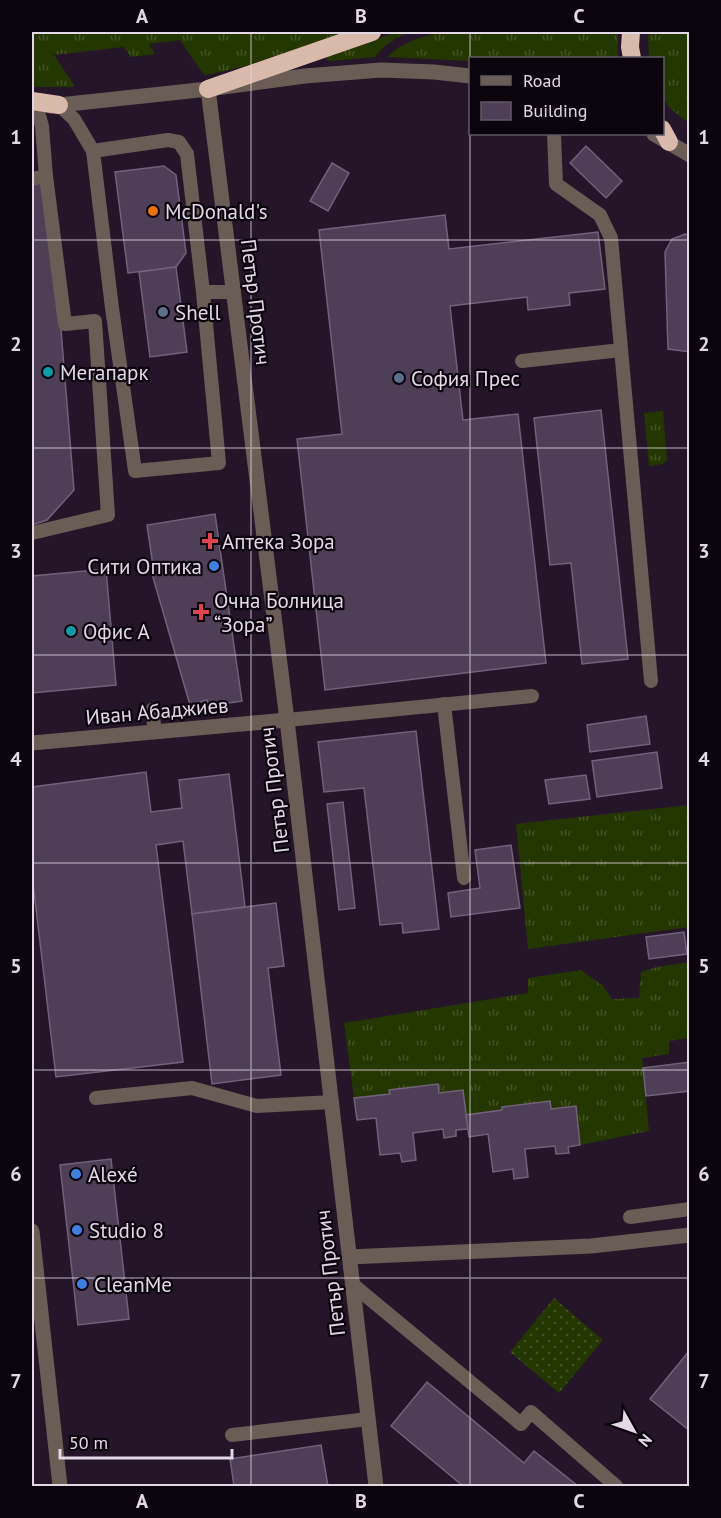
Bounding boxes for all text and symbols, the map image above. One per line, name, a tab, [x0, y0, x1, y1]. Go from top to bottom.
text: A	[136, 3, 149, 29]
text: B	[355, 3, 367, 29]
text: C	[573, 3, 585, 29]
legend	[469, 57, 664, 135]
text: Road	[523, 69, 561, 92]
text: Building	[523, 99, 587, 122]
text: 1	[10, 124, 22, 150]
text: 1	[698, 124, 710, 150]
place label: McDonald's	[165, 198, 268, 225]
marker: McDonald's	[146, 204, 160, 218]
street label: Петър Протич	[235, 237, 277, 367]
place label: Shell	[175, 299, 221, 326]
marker: Shell	[156, 305, 170, 319]
text: 2	[10, 331, 22, 357]
text: 2	[698, 331, 710, 357]
place label: Мегапарк	[60, 359, 149, 386]
marker: Мегапарк	[41, 365, 55, 379]
place label: София Прес	[411, 365, 520, 392]
marker: София Прес	[392, 371, 406, 385]
place label: Аптека Зора	[222, 528, 335, 555]
marker: Аптека Зора	[203, 534, 217, 548]
text: 3	[10, 538, 22, 564]
text: 3	[698, 538, 710, 564]
place label: Сити Оптика	[87, 553, 202, 580]
marker: Сити Оптика	[207, 559, 221, 573]
place label: Очна Болница “Зора”	[214, 587, 344, 638]
marker: Очна Болница “Зора”	[192, 603, 210, 621]
place label: Офис А	[83, 618, 151, 645]
marker: Офис А	[64, 624, 78, 638]
street label: Иван Абаджиев	[84, 691, 230, 731]
street label: Петър Протич	[253, 725, 295, 855]
text: 4	[10, 746, 22, 772]
text: 4	[698, 746, 710, 772]
text: 5	[10, 953, 22, 979]
text: 5	[698, 953, 710, 979]
text: 6	[10, 1161, 22, 1187]
place label: Alexé	[88, 1161, 138, 1188]
text: 6	[698, 1161, 710, 1187]
marker: Alexé	[69, 1167, 83, 1181]
street label: Петър Протич	[309, 1208, 351, 1338]
place label: Studio 8	[89, 1217, 164, 1244]
marker: Studio 8	[70, 1223, 84, 1237]
place label: CleanMe	[94, 1271, 172, 1298]
marker: CleanMe	[75, 1277, 89, 1291]
text: 7	[10, 1368, 22, 1394]
text: 7	[698, 1368, 710, 1394]
north arrow	[604, 1401, 664, 1461]
scale bar	[60, 1422, 232, 1460]
text: N	[634, 1430, 657, 1451]
text: 50 m	[69, 1431, 108, 1454]
text: A	[136, 1488, 149, 1514]
text: B	[355, 1488, 367, 1514]
text: C	[573, 1488, 585, 1514]

